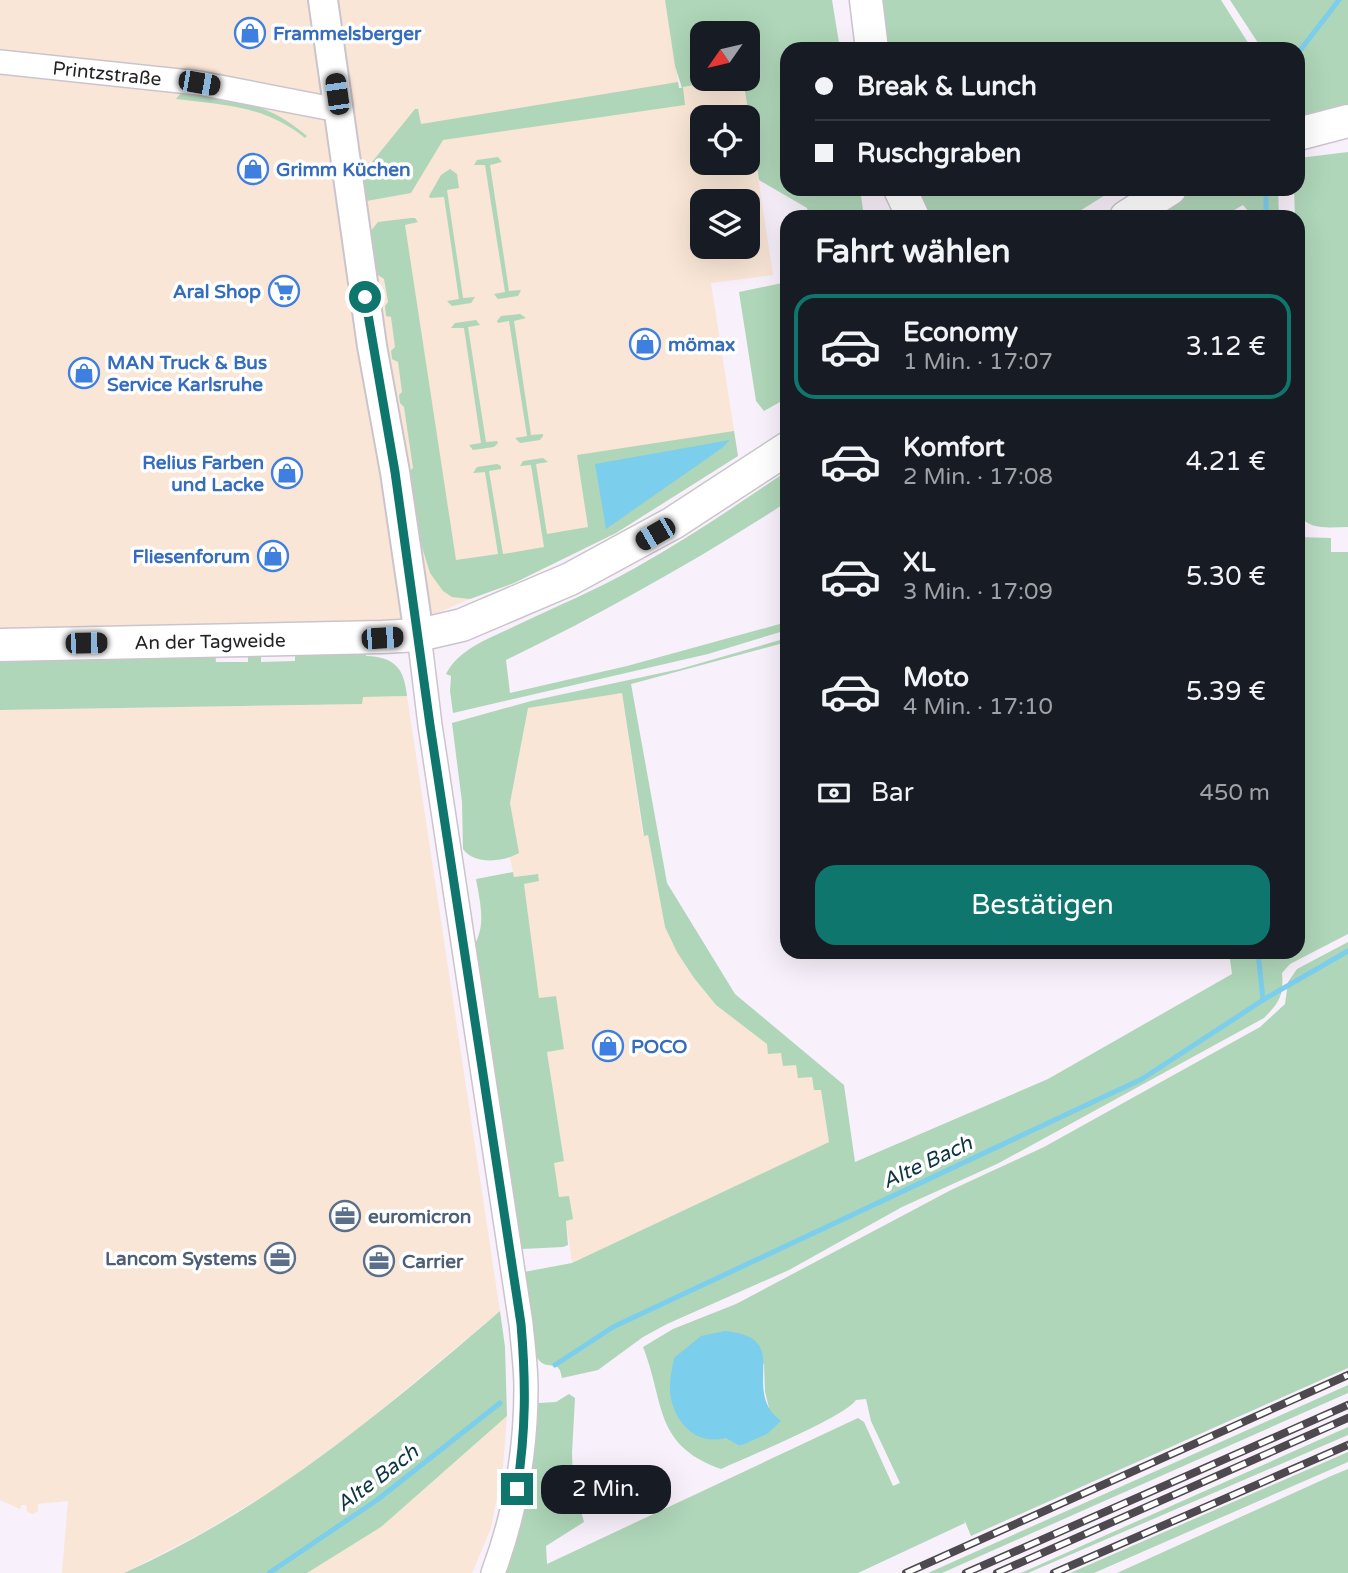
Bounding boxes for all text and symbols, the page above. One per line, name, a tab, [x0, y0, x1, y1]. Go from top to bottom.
shop icon: Frammelsberger	[233, 16, 267, 50]
north arrow	[690, 21, 760, 91]
map controls	[690, 21, 760, 259]
place label: Frammelsberger	[273, 23, 422, 46]
street label: Printzstraße	[51, 57, 162, 91]
car	[177, 69, 222, 97]
text: Break & Lunch	[857, 71, 1037, 102]
car	[324, 72, 351, 116]
button: locate	[690, 105, 760, 175]
text: Ruschgraben	[857, 138, 1021, 169]
shop icon: Grimm Küchen	[236, 152, 270, 186]
place label: Grimm Küchen	[276, 159, 411, 181]
button: layers	[690, 189, 760, 259]
text: Fahrt wählen	[815, 233, 1011, 271]
supermarket icon: Aral Shop	[267, 274, 301, 308]
place label: Aral Shop	[173, 281, 261, 304]
route start	[349, 281, 381, 313]
icon: car	[819, 315, 882, 378]
text: Economy	[903, 317, 1018, 348]
shop icon: mömax	[628, 327, 662, 361]
text: 3.12 €	[1186, 331, 1266, 362]
place label: mömax	[668, 334, 735, 356]
text: 1 Min. · 17:07	[903, 348, 1053, 376]
place label: MAN Truck & Bus Service Karlsruhe	[107, 352, 267, 396]
shop icon: MAN Truck & Bus Service Karlsruhe	[67, 356, 101, 390]
icon: car	[819, 430, 882, 493]
text: Komfort	[903, 432, 1005, 463]
text: 4.21 €	[1186, 446, 1266, 477]
place label: Relius Farben und Lacke	[142, 452, 264, 496]
shop icon: Relius Farben und Lacke	[270, 456, 304, 490]
text: 2 Min. · 17:08	[903, 463, 1053, 491]
car	[632, 514, 679, 554]
shop icon: Fliesenforum	[256, 539, 290, 573]
icon: car	[819, 545, 882, 608]
place label: Fliesenforum	[133, 546, 250, 568]
text: XL	[903, 547, 935, 578]
text: 5.30 €	[1186, 561, 1266, 592]
text: 3 Min. · 17:09	[903, 578, 1053, 606]
car	[361, 626, 404, 650]
street label: An der Tagweide	[134, 630, 286, 654]
car	[65, 632, 108, 654]
icon: car	[819, 660, 882, 723]
text: Moto	[903, 662, 969, 693]
text: 5.39 €	[1186, 676, 1266, 707]
text: 4 Min. · 17:10	[903, 693, 1053, 721]
icon: cash	[815, 774, 853, 812]
text: Bar	[871, 777, 914, 808]
text: 450 m	[1200, 779, 1270, 807]
button: Bestätigen	[815, 865, 1270, 945]
shop icon: POCO	[591, 1029, 625, 1063]
place label: POCO	[631, 1036, 687, 1058]
water label: Alte Bach	[878, 1130, 977, 1194]
office icon: euromicron	[328, 1199, 362, 1233]
place label: euromicron	[368, 1206, 471, 1228]
office icon: Lancom Systems	[263, 1241, 297, 1275]
office icon: Carrier	[362, 1244, 396, 1278]
place label: Lancom Systems	[105, 1248, 257, 1271]
place label: Carrier	[402, 1251, 464, 1273]
water label: Alte Bach	[331, 1439, 424, 1517]
callout: 2 Min.	[542, 1464, 671, 1514]
route end	[501, 1473, 533, 1505]
text: 2 Min.	[572, 1475, 640, 1503]

